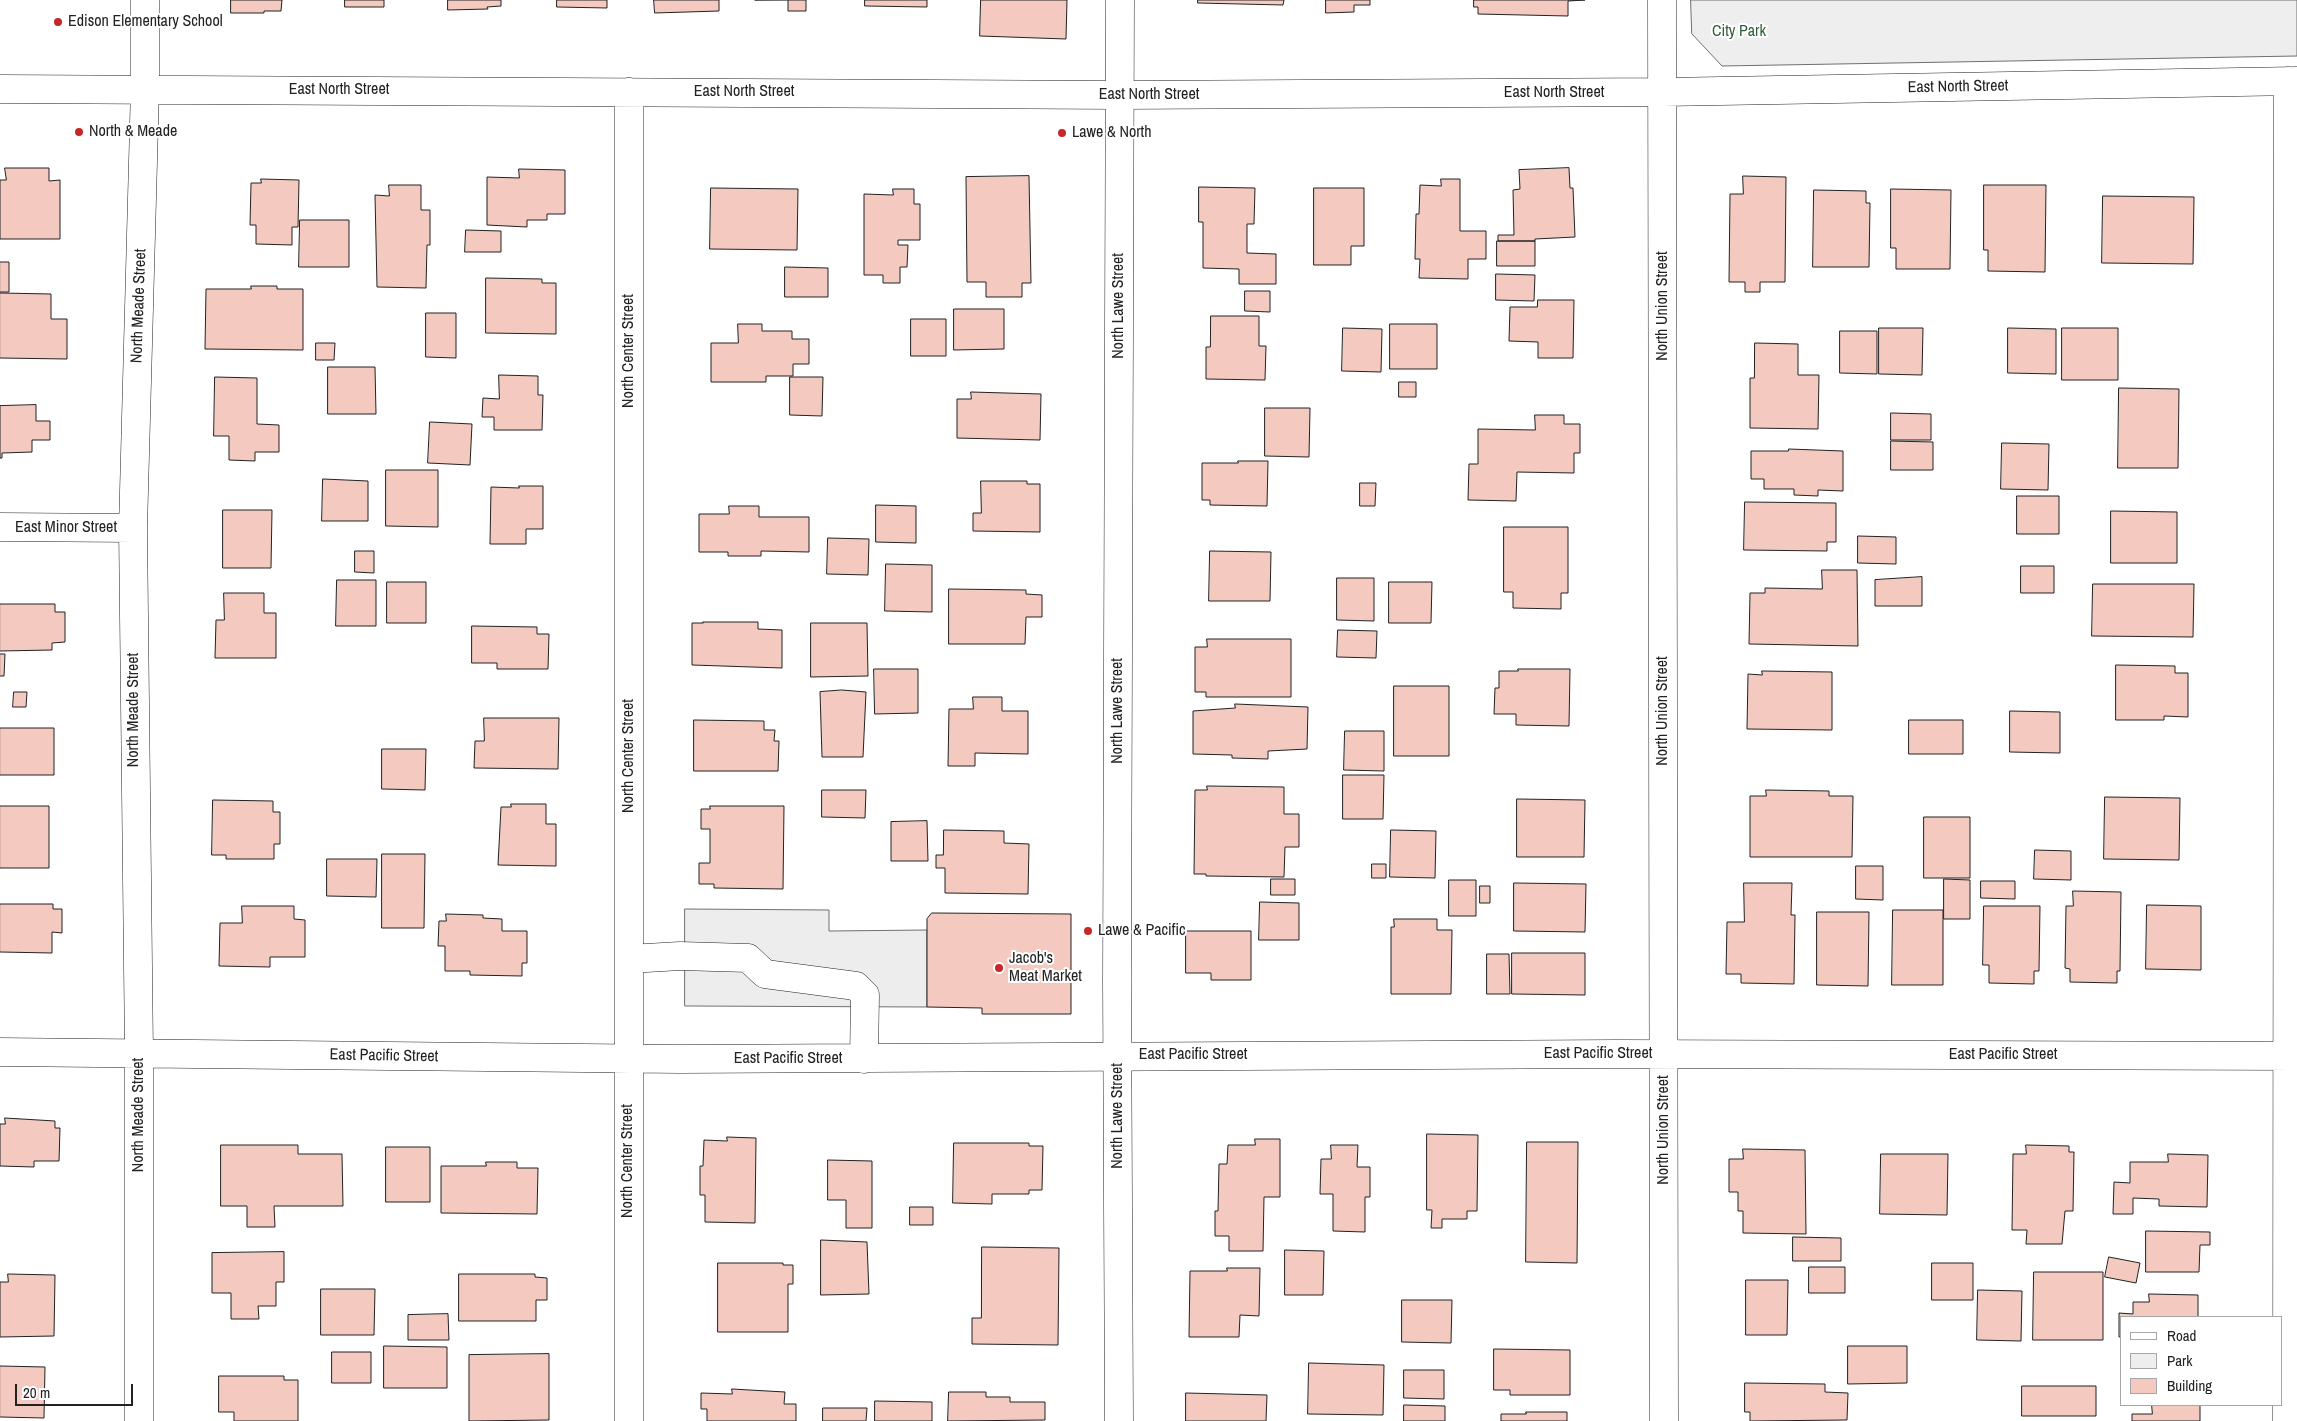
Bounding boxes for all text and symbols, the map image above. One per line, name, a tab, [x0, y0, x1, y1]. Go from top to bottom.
place label: Edison Elementary School	[68, 12, 223, 32]
marker: Edison Elementary School	[52, 16, 64, 28]
park label: City Park	[1712, 22, 1766, 42]
street label: East North Street	[1908, 77, 2008, 97]
street label: East North Street	[289, 80, 389, 100]
street label: East North Street	[694, 82, 794, 102]
street label: East North Street	[1504, 83, 1604, 103]
street label: East North Street	[1099, 85, 1199, 105]
place label: North & Meade	[89, 122, 177, 142]
place label: Lawe & North	[1072, 123, 1151, 143]
marker: North & Meade	[73, 126, 85, 138]
marker: Lawe & North	[1056, 127, 1068, 139]
street label: North Meade Street	[127, 248, 151, 364]
street label: North Union Street	[1653, 251, 1673, 361]
street label: North Lawe Street	[1109, 253, 1129, 359]
street label: North Center Street	[619, 294, 639, 408]
street label: East Minor Street	[15, 518, 117, 538]
street label: North Meade Street	[124, 653, 144, 767]
street label: North Union Street	[1653, 656, 1673, 766]
street label: North Lawe Street	[1108, 658, 1128, 764]
street label: North Center Street	[619, 699, 639, 813]
place label: Lawe & Pacific	[1098, 921, 1186, 941]
marker: Lawe & Pacific	[1082, 925, 1094, 937]
place label: Jacob's Meat Market	[1009, 949, 1082, 987]
marker: Jacob's Meat Market	[993, 962, 1005, 974]
street label: East Pacific Street	[1544, 1044, 1652, 1064]
street label: East Pacific Street	[330, 1045, 438, 1067]
street label: East Pacific Street	[1139, 1045, 1247, 1065]
street label: East Pacific Street	[1949, 1045, 2057, 1065]
street label: East Pacific Street	[734, 1049, 842, 1069]
street label: North Meade Street	[129, 1058, 149, 1172]
street label: North Lawe Street	[1108, 1063, 1128, 1169]
street label: North Union Street	[1654, 1075, 1674, 1185]
street label: North Center Street	[618, 1104, 638, 1218]
legend	[2120, 1316, 2282, 1406]
text: Road	[2167, 1325, 2196, 1346]
text: Park	[2167, 1350, 2192, 1371]
scale bar	[18, 1374, 135, 1406]
text: Building	[2167, 1375, 2212, 1396]
text: 20 m	[23, 1382, 50, 1403]

